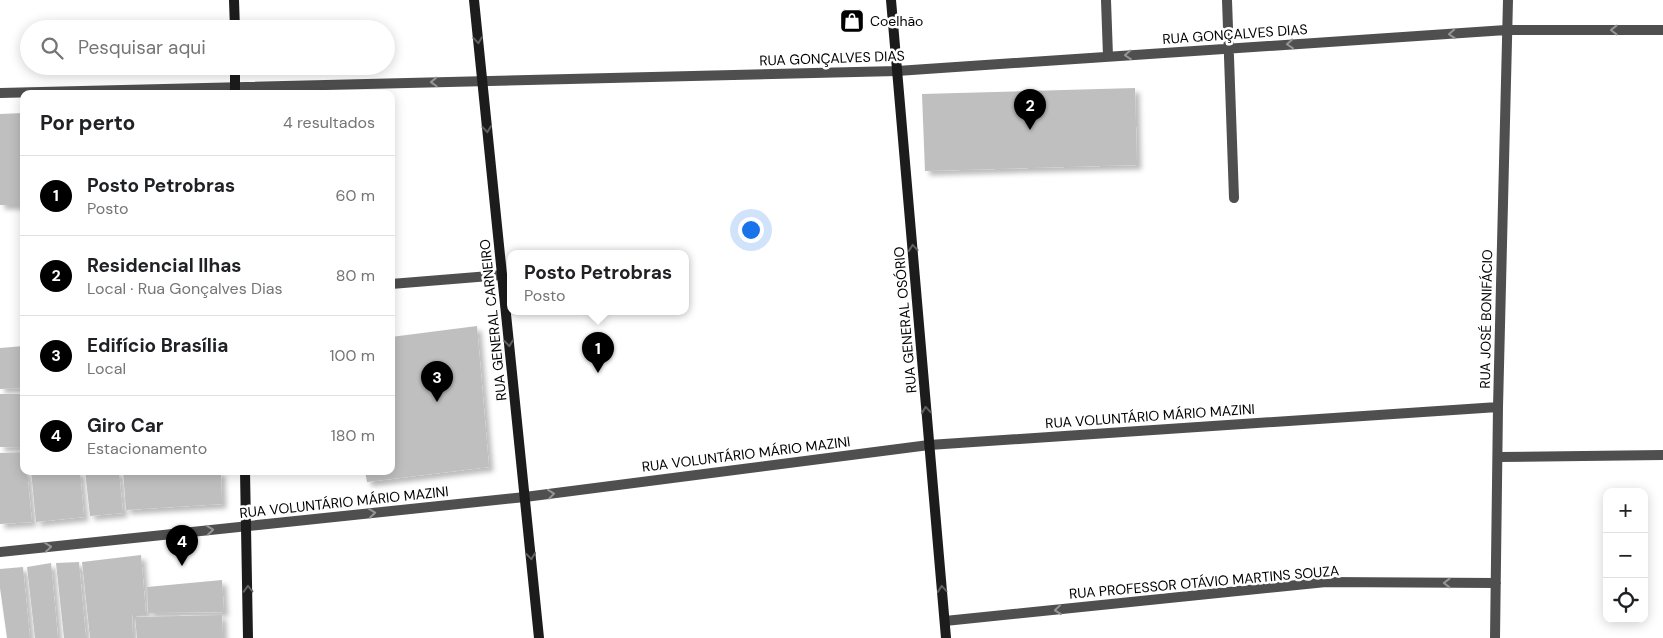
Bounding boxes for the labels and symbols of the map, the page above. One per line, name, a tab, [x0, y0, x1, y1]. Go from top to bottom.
shop icon: Coelhão	[839, 8, 865, 34]
place label: Coelhão	[870, 12, 923, 30]
street label: RUA GONÇALVES DIAS	[1162, 20, 1308, 48]
one-way arrow	[1610, 25, 1618, 35]
one-way arrow	[1448, 28, 1456, 39]
one-way arrow	[472, 36, 483, 44]
one-way arrow	[1285, 39, 1293, 50]
street label: RUA GONÇALVES DIAS	[759, 46, 905, 70]
one-way arrow	[1123, 50, 1131, 61]
one-way arrow	[430, 76, 438, 87]
pin: 2	[1014, 89, 1046, 130]
one-way arrow	[481, 125, 492, 133]
your location	[738, 217, 764, 243]
street label: RUA GENERAL CARNEIRO	[476, 238, 510, 402]
one-way arrow	[908, 244, 919, 252]
street label: RUA GENERAL OSÓRIO	[890, 246, 920, 394]
street label: RUA JOSÉ BONIFÁCIO	[1476, 249, 1496, 389]
pin: 1	[582, 332, 614, 373]
one-way arrow	[503, 339, 514, 347]
pin: 3	[421, 361, 453, 402]
street label: RUA VOLUNTÁRIO MÁRIO MAZINI	[1045, 400, 1255, 432]
one-way arrow	[921, 406, 932, 414]
street label: RUA VOLUNTÁRIO MÁRIO MAZINI	[641, 432, 851, 476]
street label: RUA VOLUNTÁRIO MÁRIO MAZINI	[239, 482, 449, 522]
one-way arrow	[546, 489, 555, 499]
one-way arrow	[368, 508, 376, 519]
pin: 4	[166, 525, 198, 566]
one-way arrow	[206, 525, 214, 536]
one-way arrow	[45, 542, 53, 553]
one-way arrow	[525, 553, 536, 561]
street label: RUA PROFESSOR OTÁVIO MARTINS SOUZA	[1068, 561, 1340, 603]
one-way arrow	[1443, 578, 1450, 588]
one-way arrow	[242, 585, 253, 593]
one-way arrow	[937, 585, 948, 593]
one-way arrow	[1054, 604, 1062, 615]

